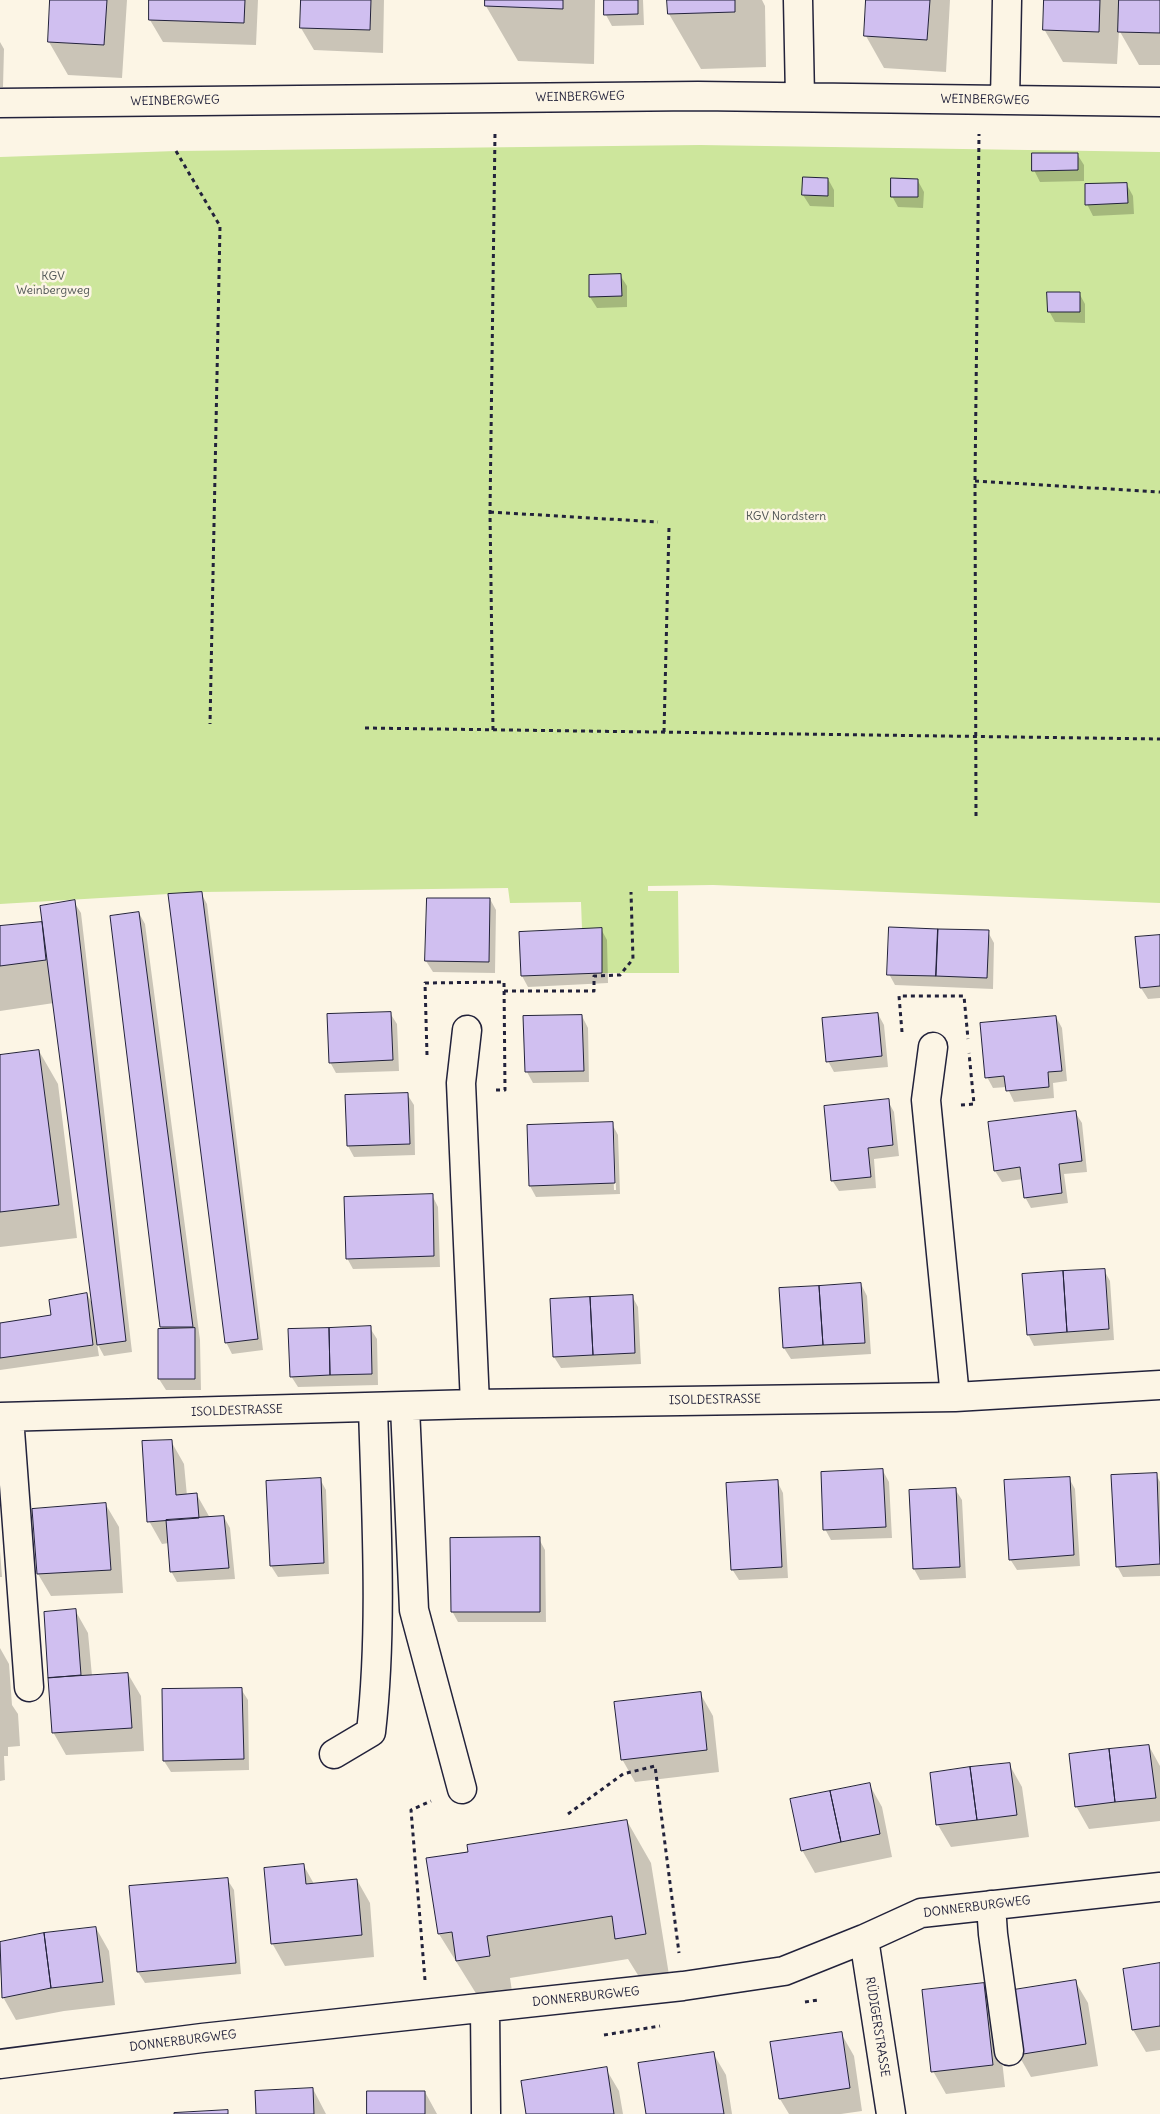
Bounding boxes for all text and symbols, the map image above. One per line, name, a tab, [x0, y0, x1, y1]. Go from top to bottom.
street label: WEINBERGWEG	[535, 89, 625, 105]
street label: WEINBERGWEG	[940, 92, 1030, 108]
street label: WEINBERGWEG	[130, 93, 220, 109]
park label: KGV Weinbergweg	[16, 270, 90, 298]
park label: KGV Nordstern	[746, 510, 826, 524]
street label: ISOLDESTRASSE	[669, 1392, 761, 1408]
street label: ISOLDESTRASSE	[191, 1402, 283, 1420]
street label: DONNERBURGWEG	[923, 1893, 1031, 1921]
street label: RÜDIGERSTRASSE	[862, 1976, 892, 2078]
street label: DONNERBURGWEG	[532, 1984, 640, 2010]
street label: DONNERBURGWEG	[129, 2027, 237, 2055]

